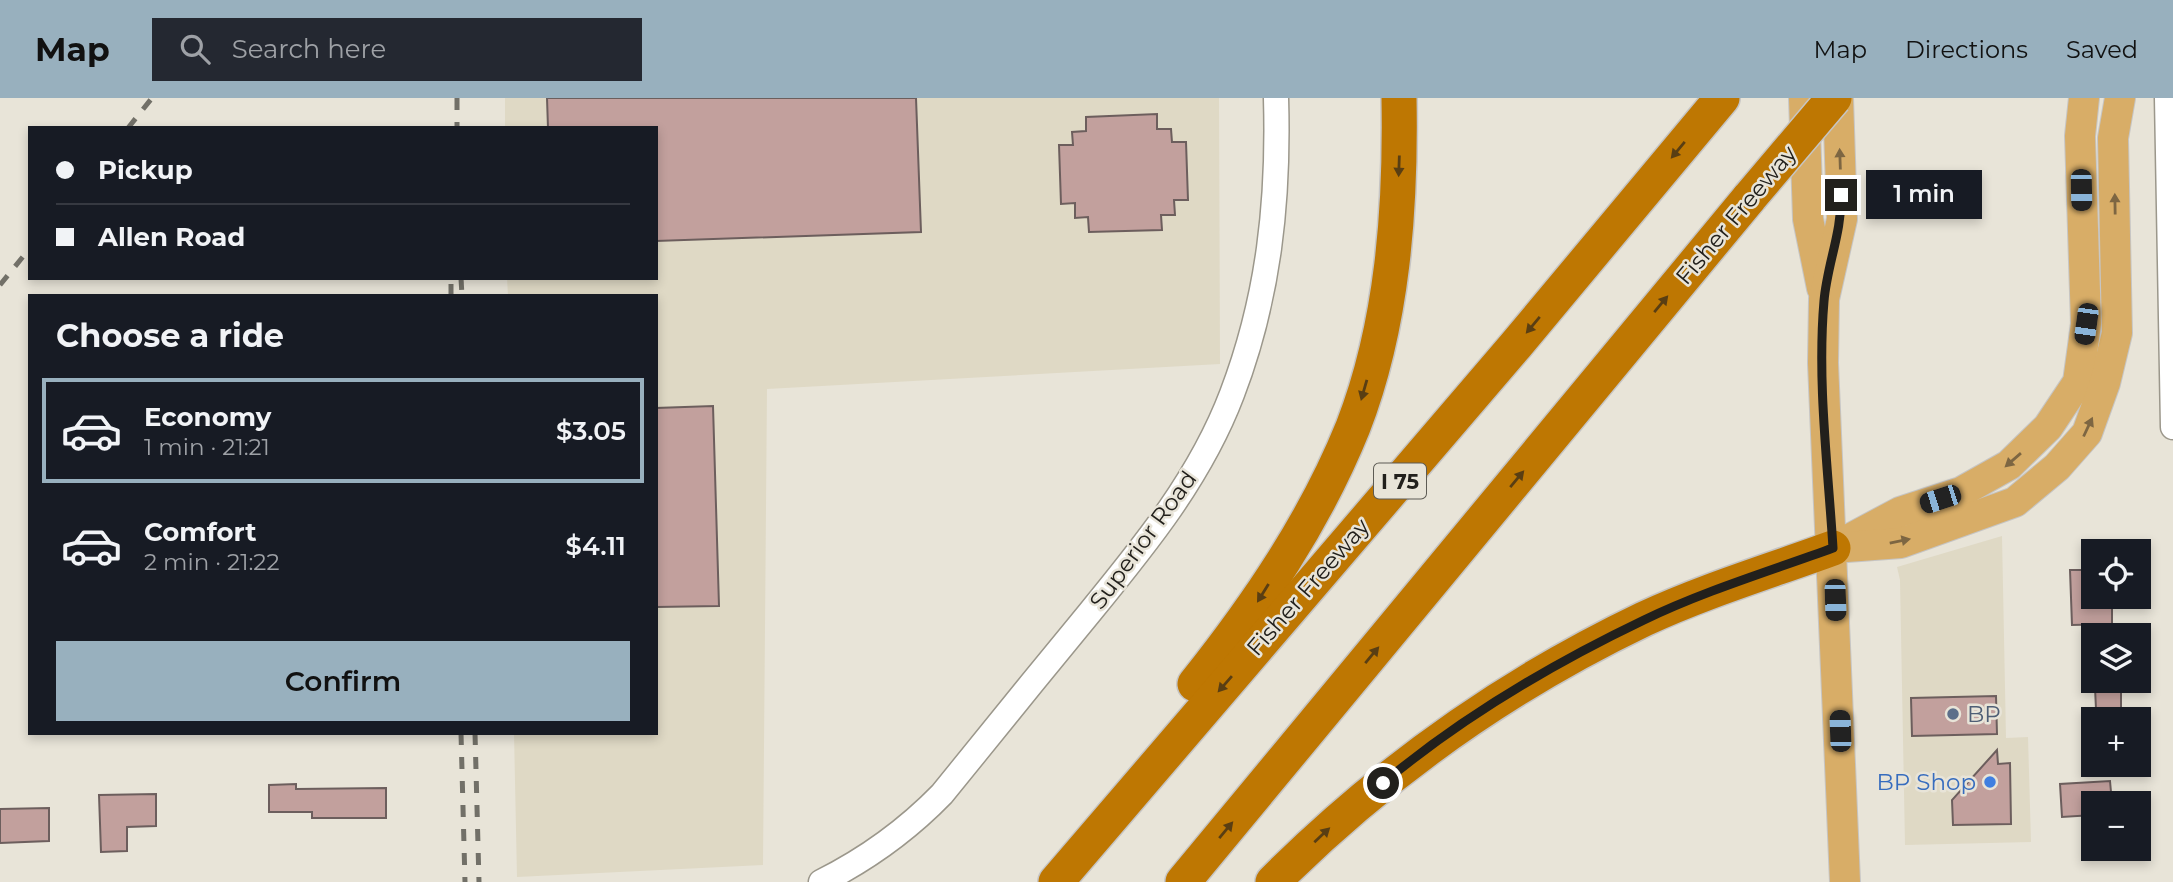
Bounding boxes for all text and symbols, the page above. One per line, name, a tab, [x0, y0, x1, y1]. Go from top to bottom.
search box	[152, 18, 642, 81]
text: Map	[35, 29, 110, 69]
icon: search	[176, 30, 214, 68]
text: Search here	[232, 33, 386, 65]
text: Map	[1814, 35, 1867, 64]
text: Directions	[1905, 35, 2028, 64]
text: Saved	[2066, 35, 2138, 64]
street label: Fisher Freeway	[1670, 139, 1803, 290]
one-way arrow	[1671, 141, 1686, 159]
one-way arrow	[1834, 148, 1845, 170]
text: Pickup	[98, 154, 193, 186]
one-way arrow	[1394, 155, 1405, 177]
car	[2071, 169, 2092, 211]
callout: 1 min	[1866, 170, 1981, 220]
route end	[1825, 179, 1857, 211]
text: 1 min	[1893, 180, 1955, 208]
one-way arrow	[2109, 193, 2121, 215]
text: Allen Road	[98, 221, 245, 253]
one-way arrow	[1654, 295, 1669, 313]
car	[2073, 302, 2100, 346]
text: Choose a ride	[56, 316, 284, 355]
one-way arrow	[1526, 317, 1541, 334]
one-way arrow	[1358, 380, 1368, 401]
icon: car	[60, 399, 123, 462]
text: Economy	[144, 401, 271, 433]
text: $3.05	[556, 415, 626, 447]
one-way arrow	[2082, 416, 2094, 437]
text: 1 min · 21:21	[144, 433, 270, 461]
one-way arrow	[2005, 452, 2022, 467]
road number: I 75	[1374, 464, 1426, 498]
street label: Superior Road	[1083, 465, 1203, 615]
one-way arrow	[1509, 471, 1524, 489]
car	[1917, 483, 1964, 515]
street label: Fisher Freeway	[1241, 512, 1376, 661]
icon: car	[60, 514, 123, 577]
text: Comfort	[144, 516, 256, 548]
text: $4.11	[565, 530, 626, 562]
one-way arrow	[1890, 535, 1912, 546]
map controls	[2081, 539, 2151, 861]
button: locate	[2081, 539, 2151, 609]
text: 2 min · 21:22	[144, 548, 279, 576]
car	[1824, 579, 1847, 621]
one-way arrow	[1257, 584, 1270, 603]
button: layers	[2081, 623, 2151, 693]
button: Confirm	[56, 641, 630, 721]
one-way arrow	[1364, 646, 1379, 664]
one-way arrow	[1217, 675, 1233, 693]
place label: BP	[1967, 700, 2001, 728]
marker: BP	[1945, 706, 1961, 722]
button: +	[2081, 707, 2151, 777]
car	[1829, 710, 1852, 752]
route start	[1367, 767, 1399, 799]
place label: BP Shop	[1876, 768, 1976, 796]
marker: BP Shop	[1982, 774, 1998, 790]
button: −	[2081, 791, 2151, 861]
one-way arrow	[1219, 821, 1234, 839]
one-way arrow	[1313, 827, 1330, 843]

